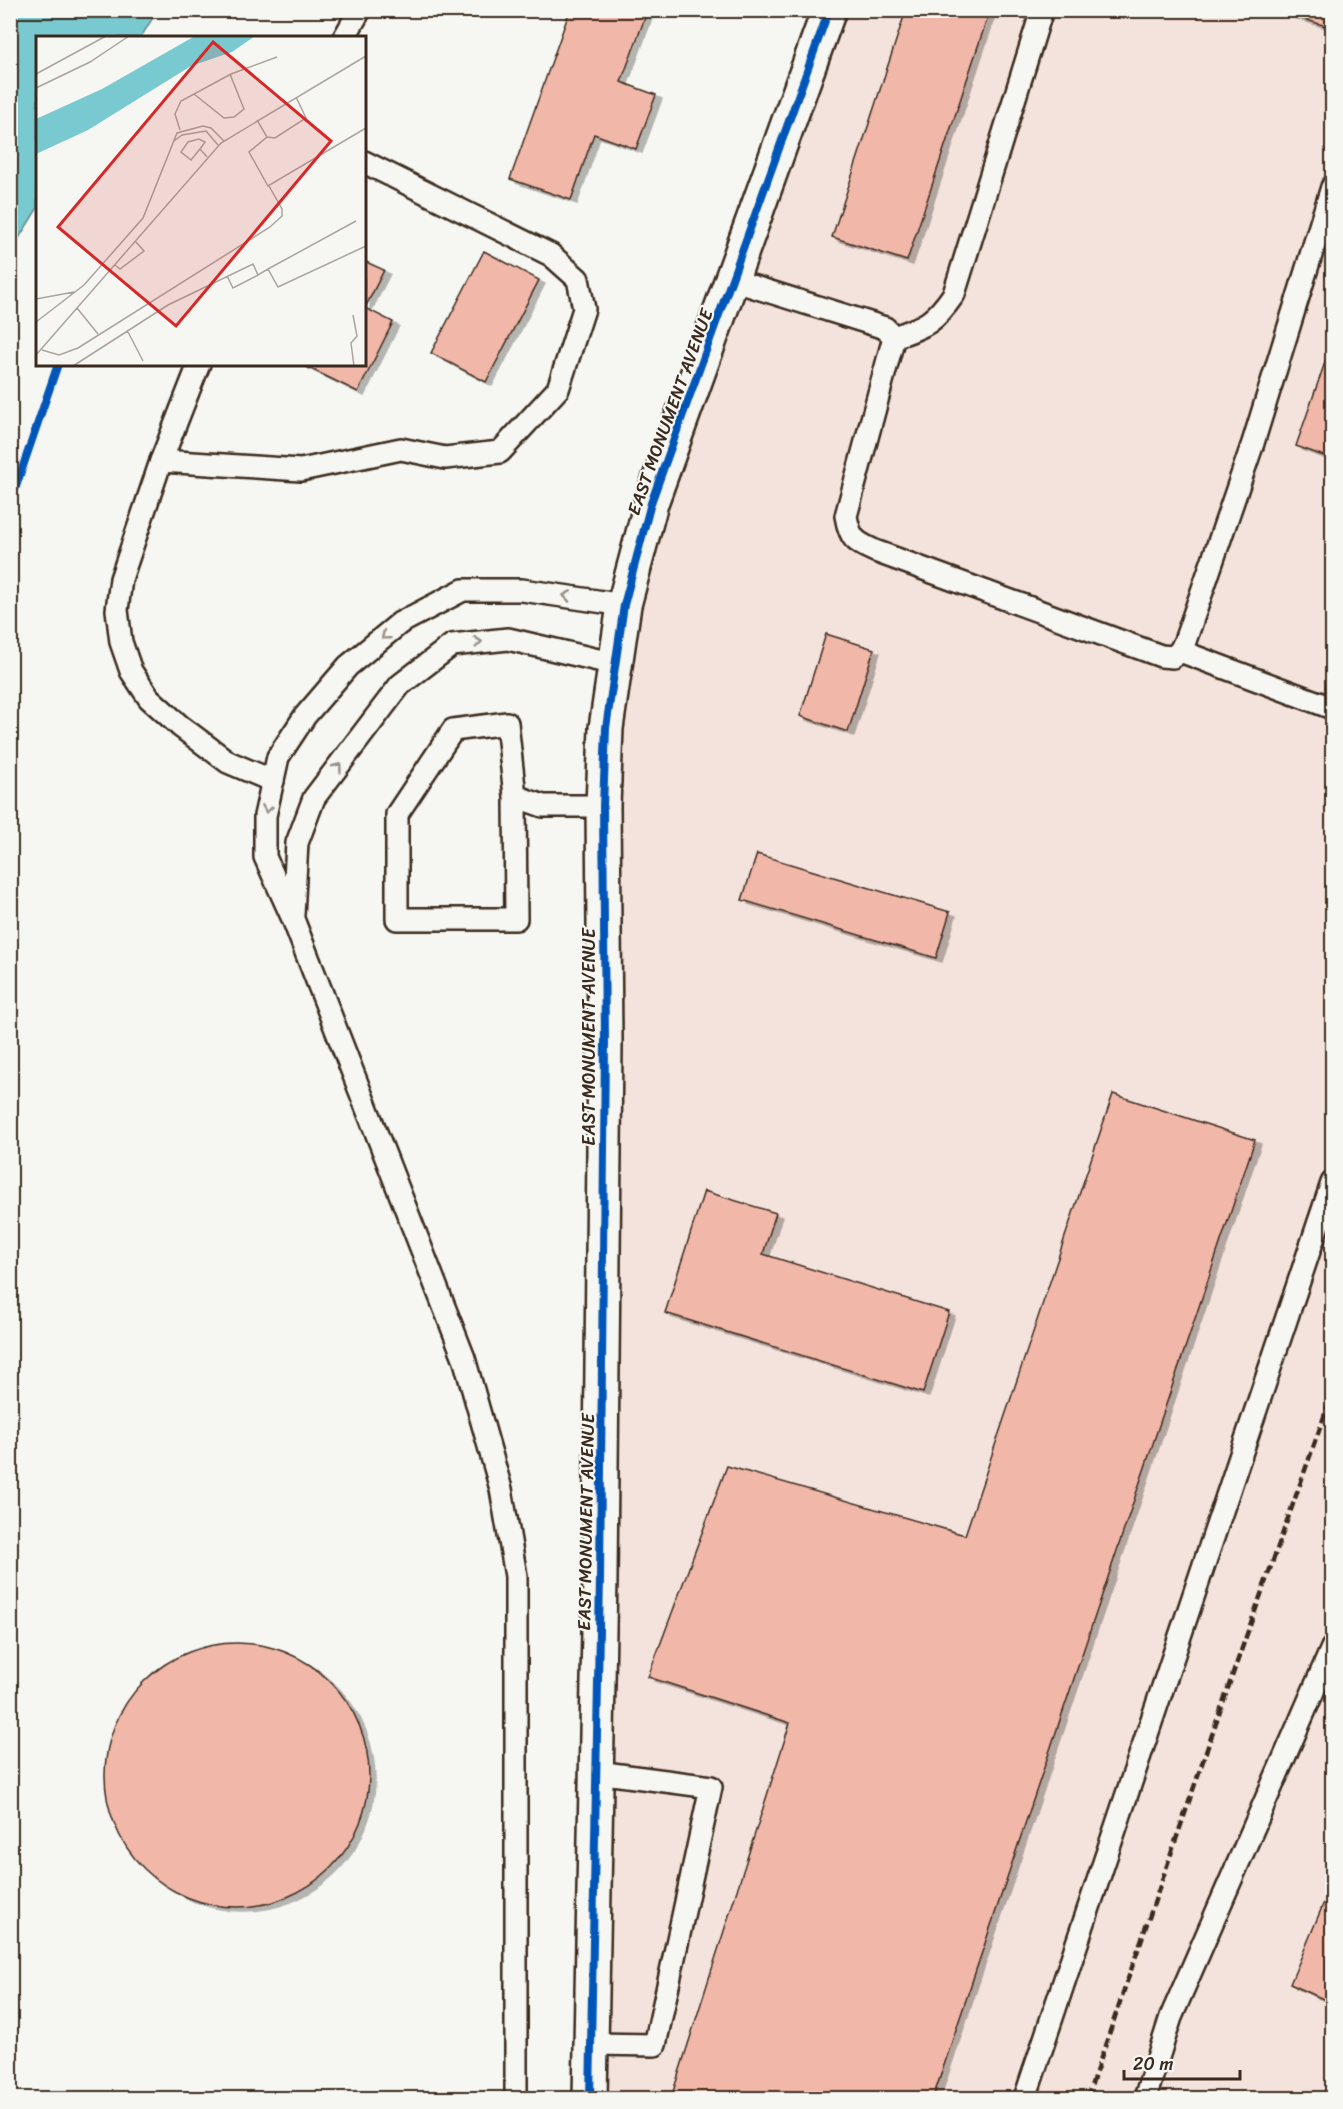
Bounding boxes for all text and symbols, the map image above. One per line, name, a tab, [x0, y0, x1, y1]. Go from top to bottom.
inset map	[36, 36, 366, 366]
street label: EAST MONUMENT AVENUE	[618, 303, 723, 520]
one-way arrow	[562, 591, 571, 603]
one-way arrow	[381, 628, 392, 639]
one-way arrow	[474, 636, 483, 649]
one-way arrow	[330, 762, 341, 773]
one-way arrow	[261, 804, 274, 814]
street label: EAST MONUMENT AVENUE	[573, 927, 605, 1146]
street label: EAST MONUMENT AVENUE	[568, 1412, 604, 1631]
scale bar	[1124, 2043, 1240, 2081]
text: 20 m	[1133, 2048, 1173, 2080]

